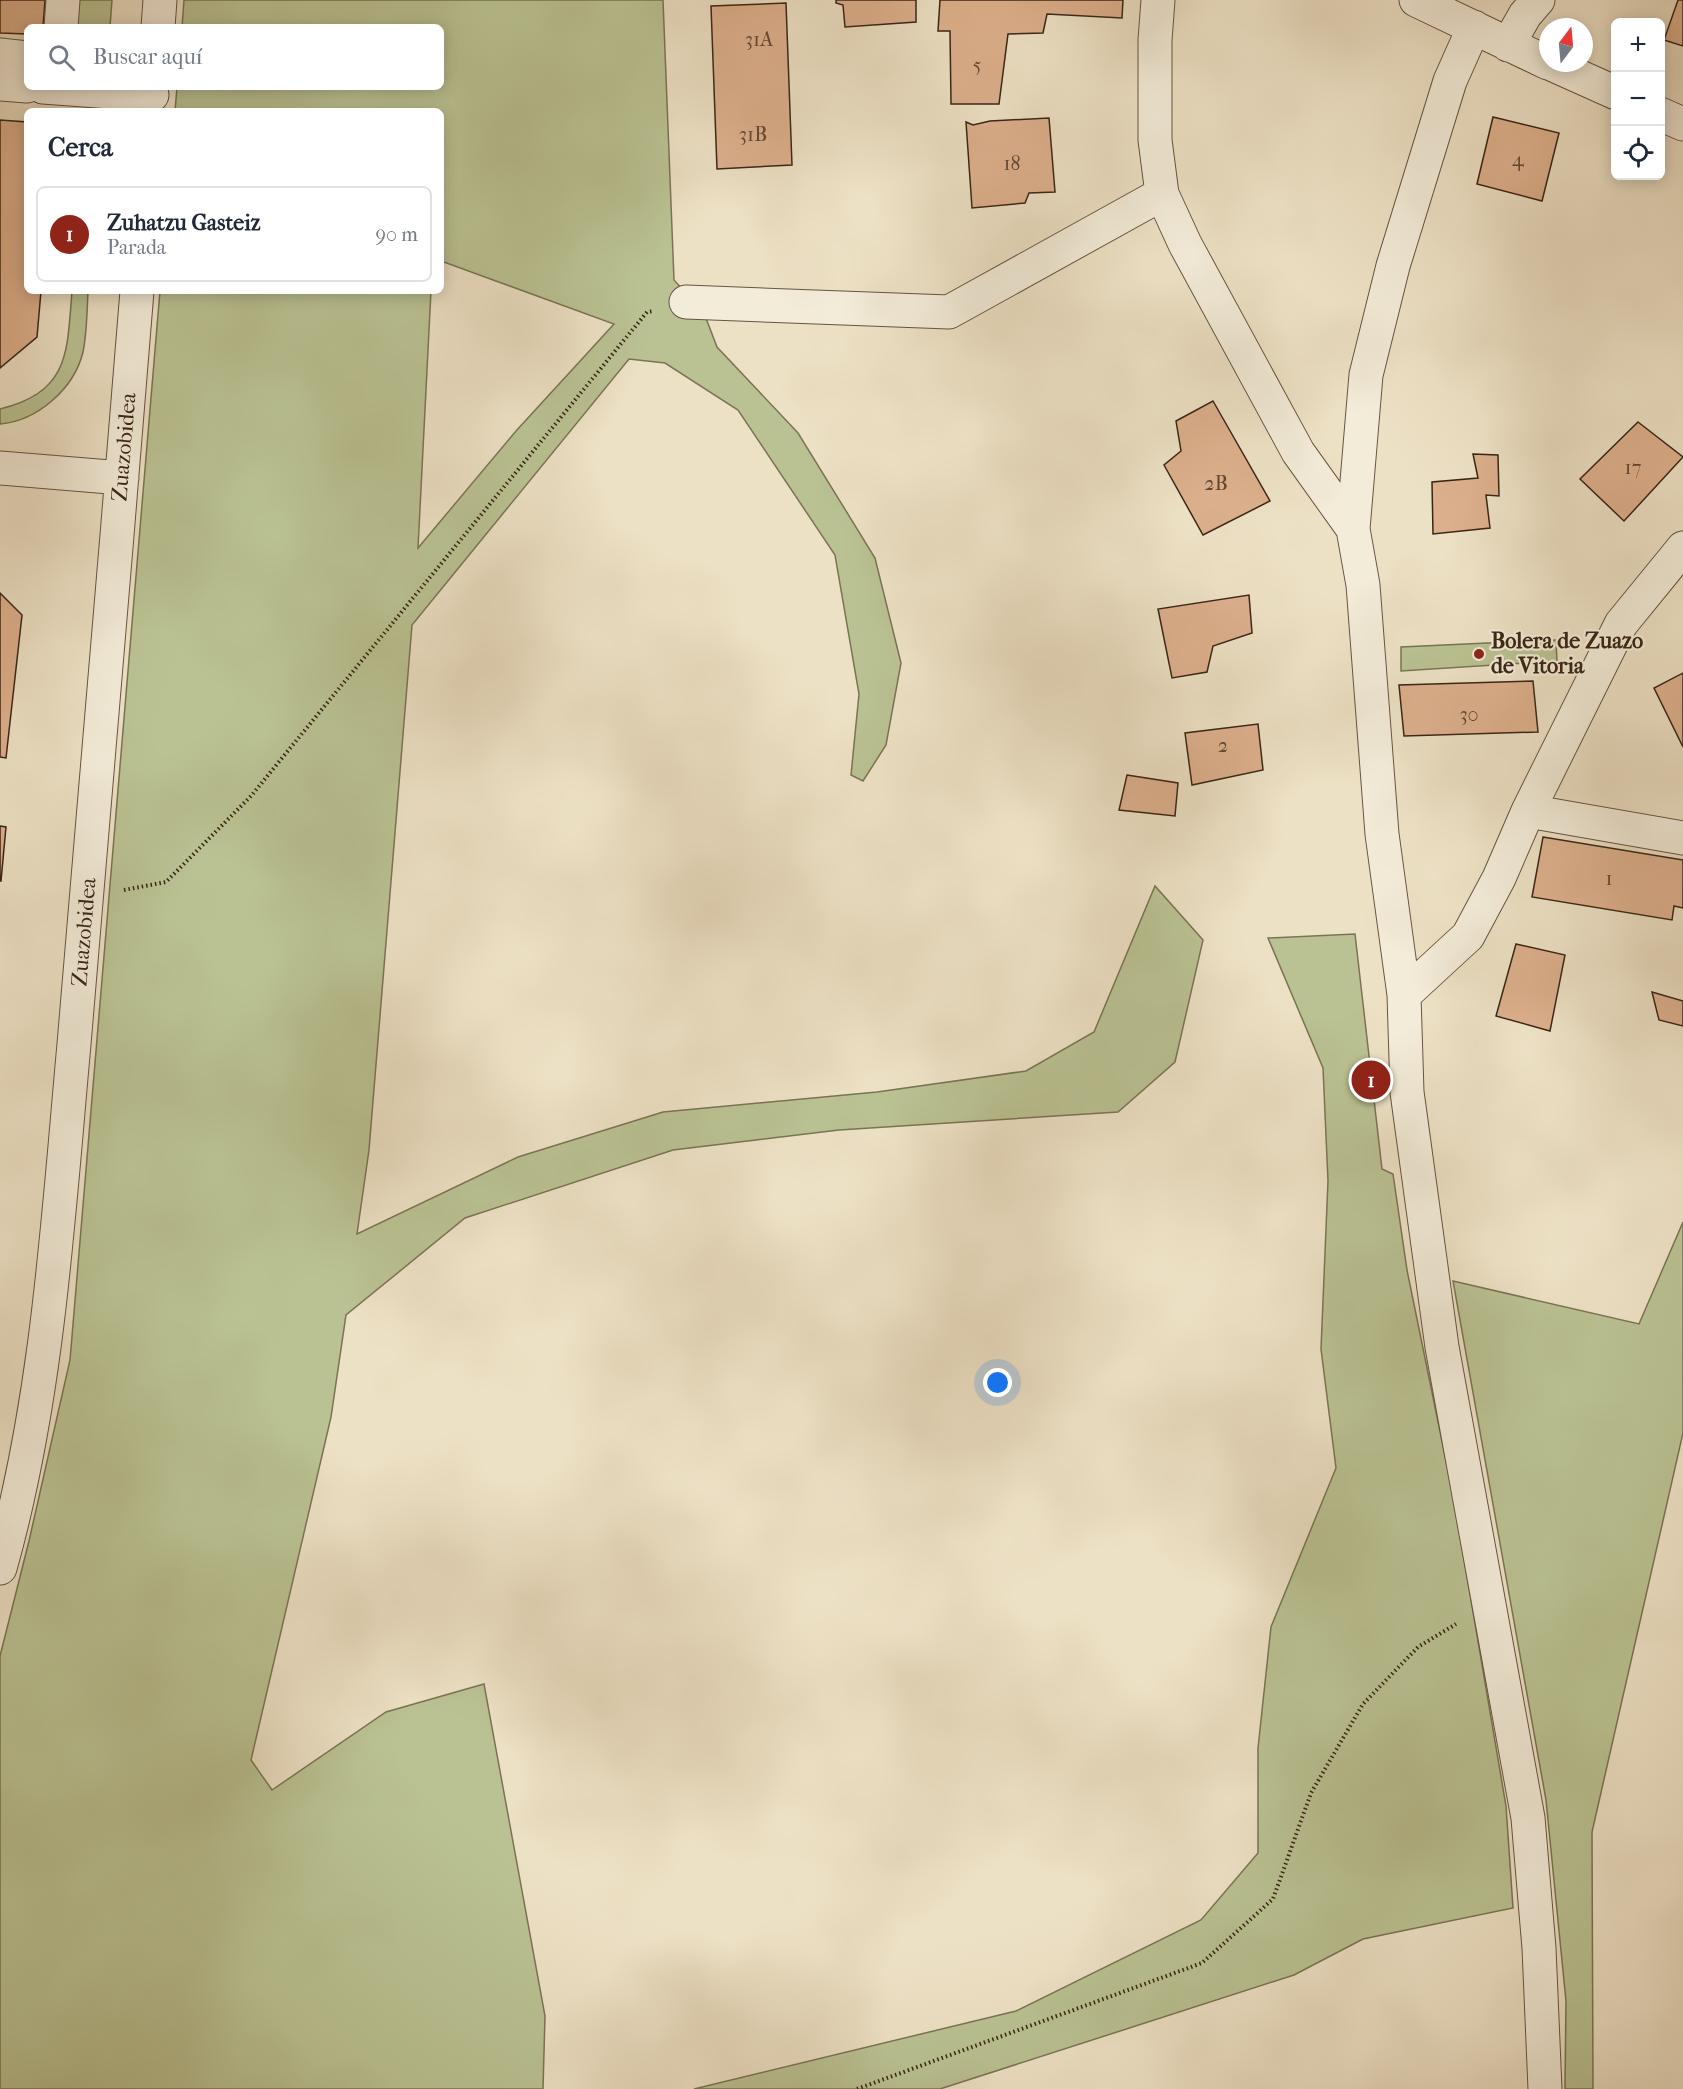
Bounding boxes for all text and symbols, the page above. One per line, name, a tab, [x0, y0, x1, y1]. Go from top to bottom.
north arrow	[1539, 18, 1593, 72]
map controls	[1611, 18, 1665, 180]
button: +	[1611, 18, 1665, 72]
search box	[24, 24, 444, 90]
house number: 31A	[745, 28, 774, 51]
icon: search	[45, 41, 78, 74]
text: Buscar aquí	[93, 44, 202, 70]
house number: 5	[973, 54, 981, 77]
button: −	[1611, 72, 1665, 126]
house number: 31B	[739, 123, 767, 146]
button: locate	[1611, 126, 1665, 180]
text: Cerca	[48, 132, 113, 163]
house number: 4	[1512, 148, 1525, 171]
house number: 18	[1003, 152, 1021, 175]
text: Zuhatzu Gasteiz	[107, 210, 260, 236]
text: 1	[66, 223, 73, 246]
text: 90 m	[376, 223, 418, 246]
text: Parada	[107, 236, 166, 259]
street label: Zuazobidea	[106, 391, 142, 502]
house number: 17	[1625, 456, 1642, 479]
house number: 2B	[1204, 472, 1228, 495]
place label: Bolera de Zuazo de Vitoria	[1491, 628, 1643, 679]
marker: Bolera de Zuazo de Vitoria	[1472, 647, 1486, 661]
house number: 30	[1459, 703, 1479, 726]
house number: 2	[1218, 734, 1228, 757]
house number: 1	[1605, 867, 1613, 890]
street label: Zuazobidea	[66, 876, 102, 987]
pin: 1	[1352, 1058, 1390, 1102]
your location	[983, 1368, 1012, 1397]

